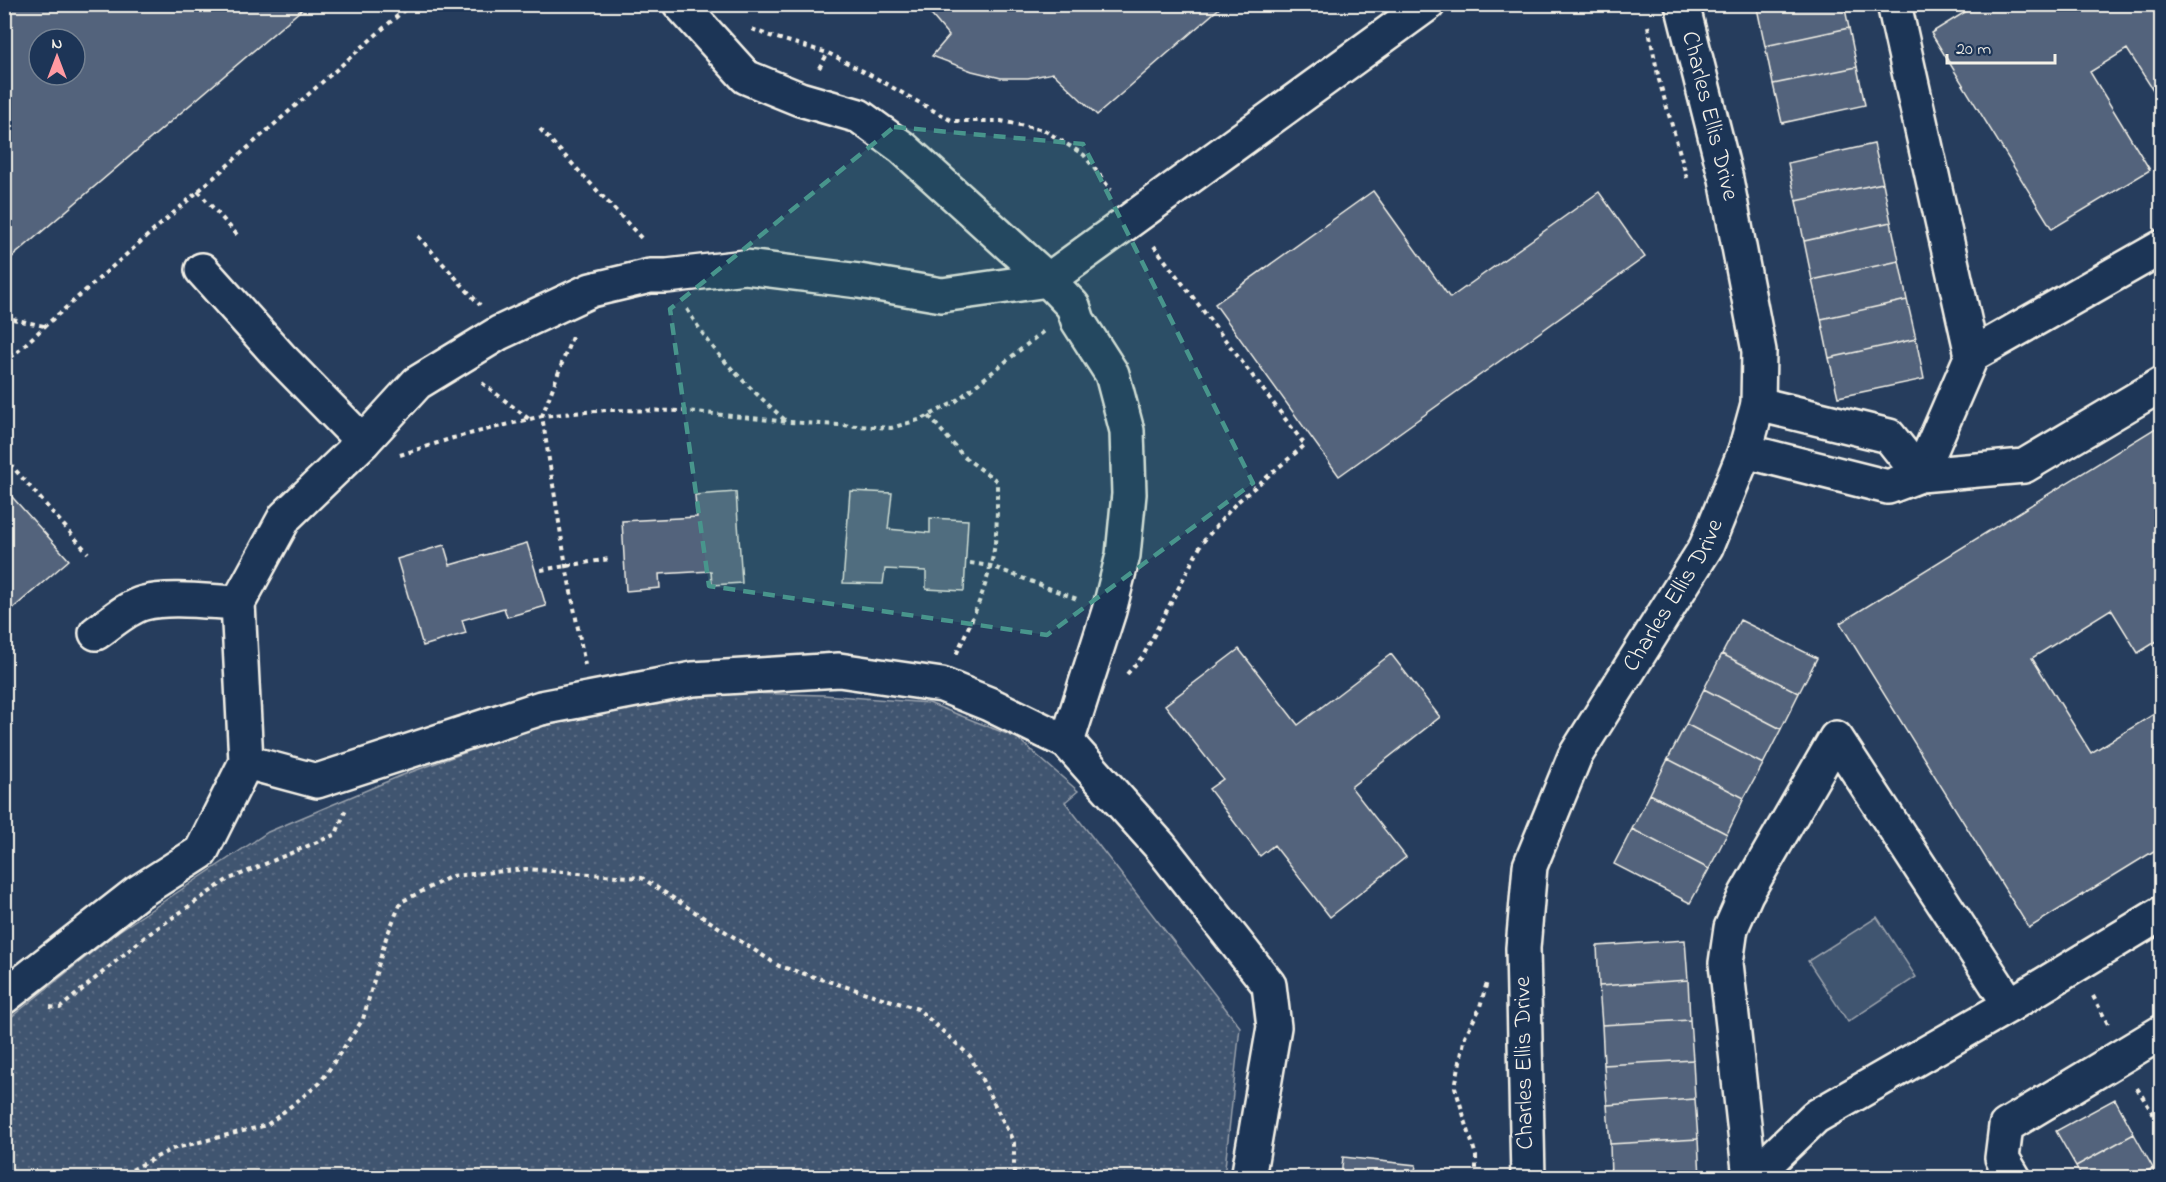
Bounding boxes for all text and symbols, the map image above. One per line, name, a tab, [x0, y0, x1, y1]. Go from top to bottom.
north arrow	[27, 27, 87, 87]
scale bar	[1947, 27, 2055, 65]
street label: Charles Ellis Drive	[1671, 28, 1747, 205]
text: N	[52, 32, 63, 56]
text: 20 m	[1956, 37, 1991, 63]
street label: Charles Ellis Drive	[1614, 513, 1733, 679]
street label: Charles Ellis Drive	[1506, 976, 1544, 1150]

